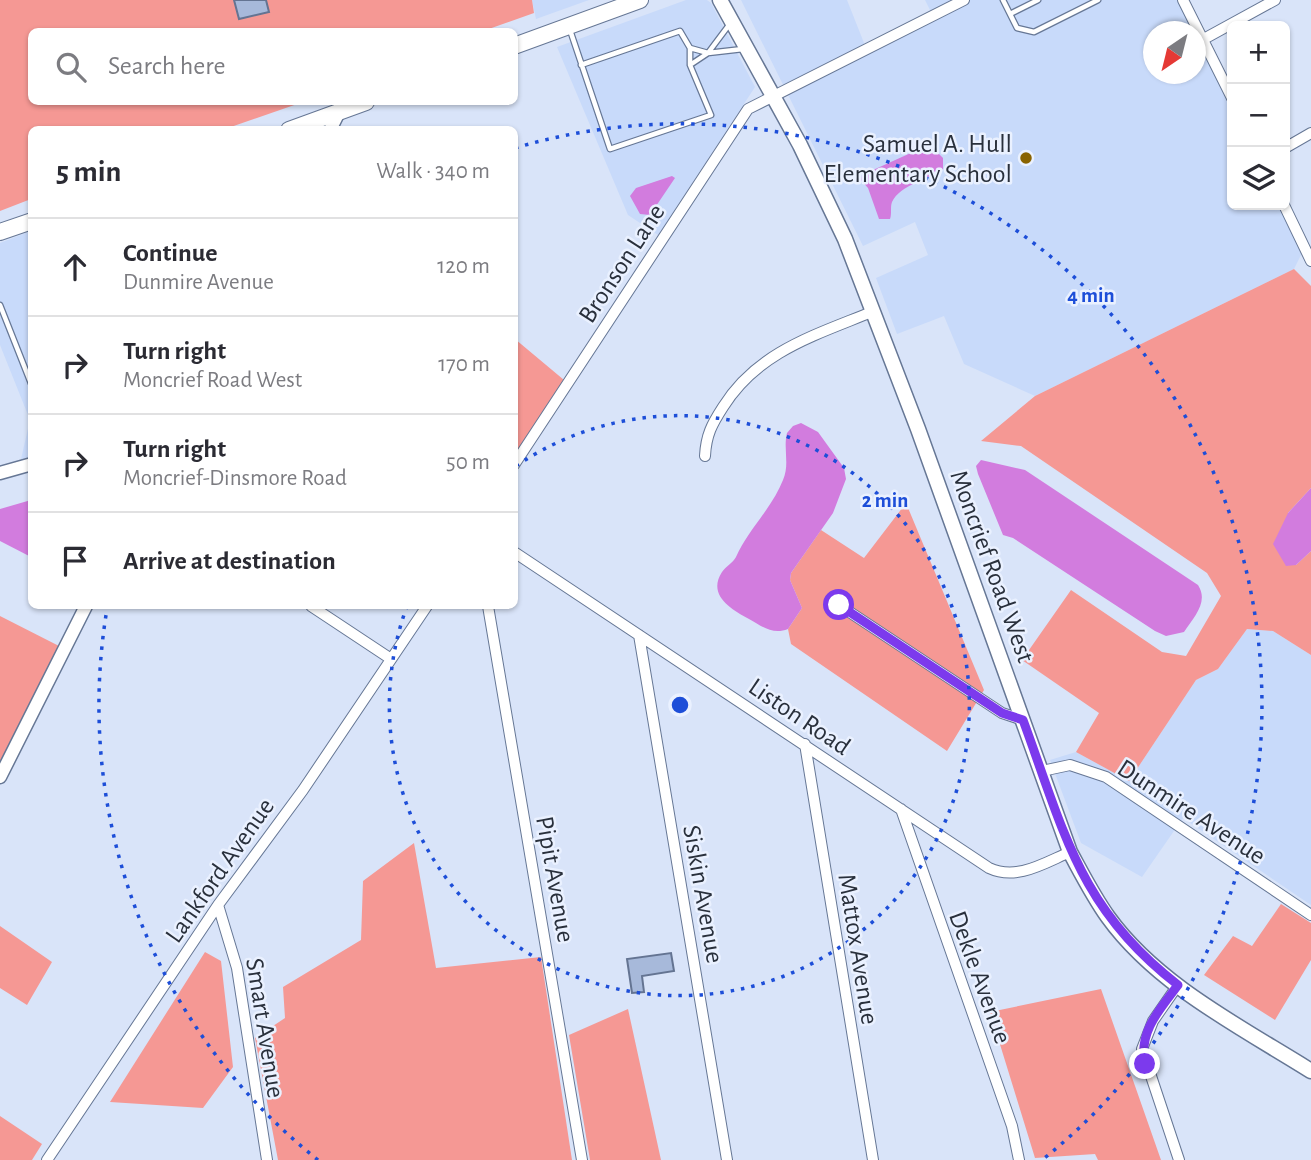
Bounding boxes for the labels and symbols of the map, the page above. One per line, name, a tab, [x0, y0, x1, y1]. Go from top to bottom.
north arrow	[1143, 21, 1206, 84]
place label: Samuel A. Hull Elementary School	[823, 131, 1012, 187]
marker: Samuel A. Hull Elementary School	[1018, 150, 1034, 166]
street label: Bronson Lane	[574, 200, 670, 328]
text: 4 min	[1067, 285, 1115, 306]
street label: Moncrief Road West	[945, 467, 1039, 666]
text: 2 min	[862, 490, 908, 511]
route start	[823, 589, 854, 620]
street label: Liston Road	[744, 673, 855, 760]
centre of rings	[668, 693, 692, 717]
street label: Dunmire Avenue	[1113, 755, 1270, 869]
street label: Lankford Avenue	[161, 794, 279, 948]
street label: Pipit Avenue	[531, 814, 579, 944]
street label: Siskin Avenue	[678, 823, 728, 965]
street label: Mattox Avenue	[833, 872, 883, 1026]
street label: Dekle Avenue	[944, 908, 1016, 1047]
street label: Smart Avenue	[241, 956, 289, 1100]
route end	[1129, 1048, 1160, 1079]

